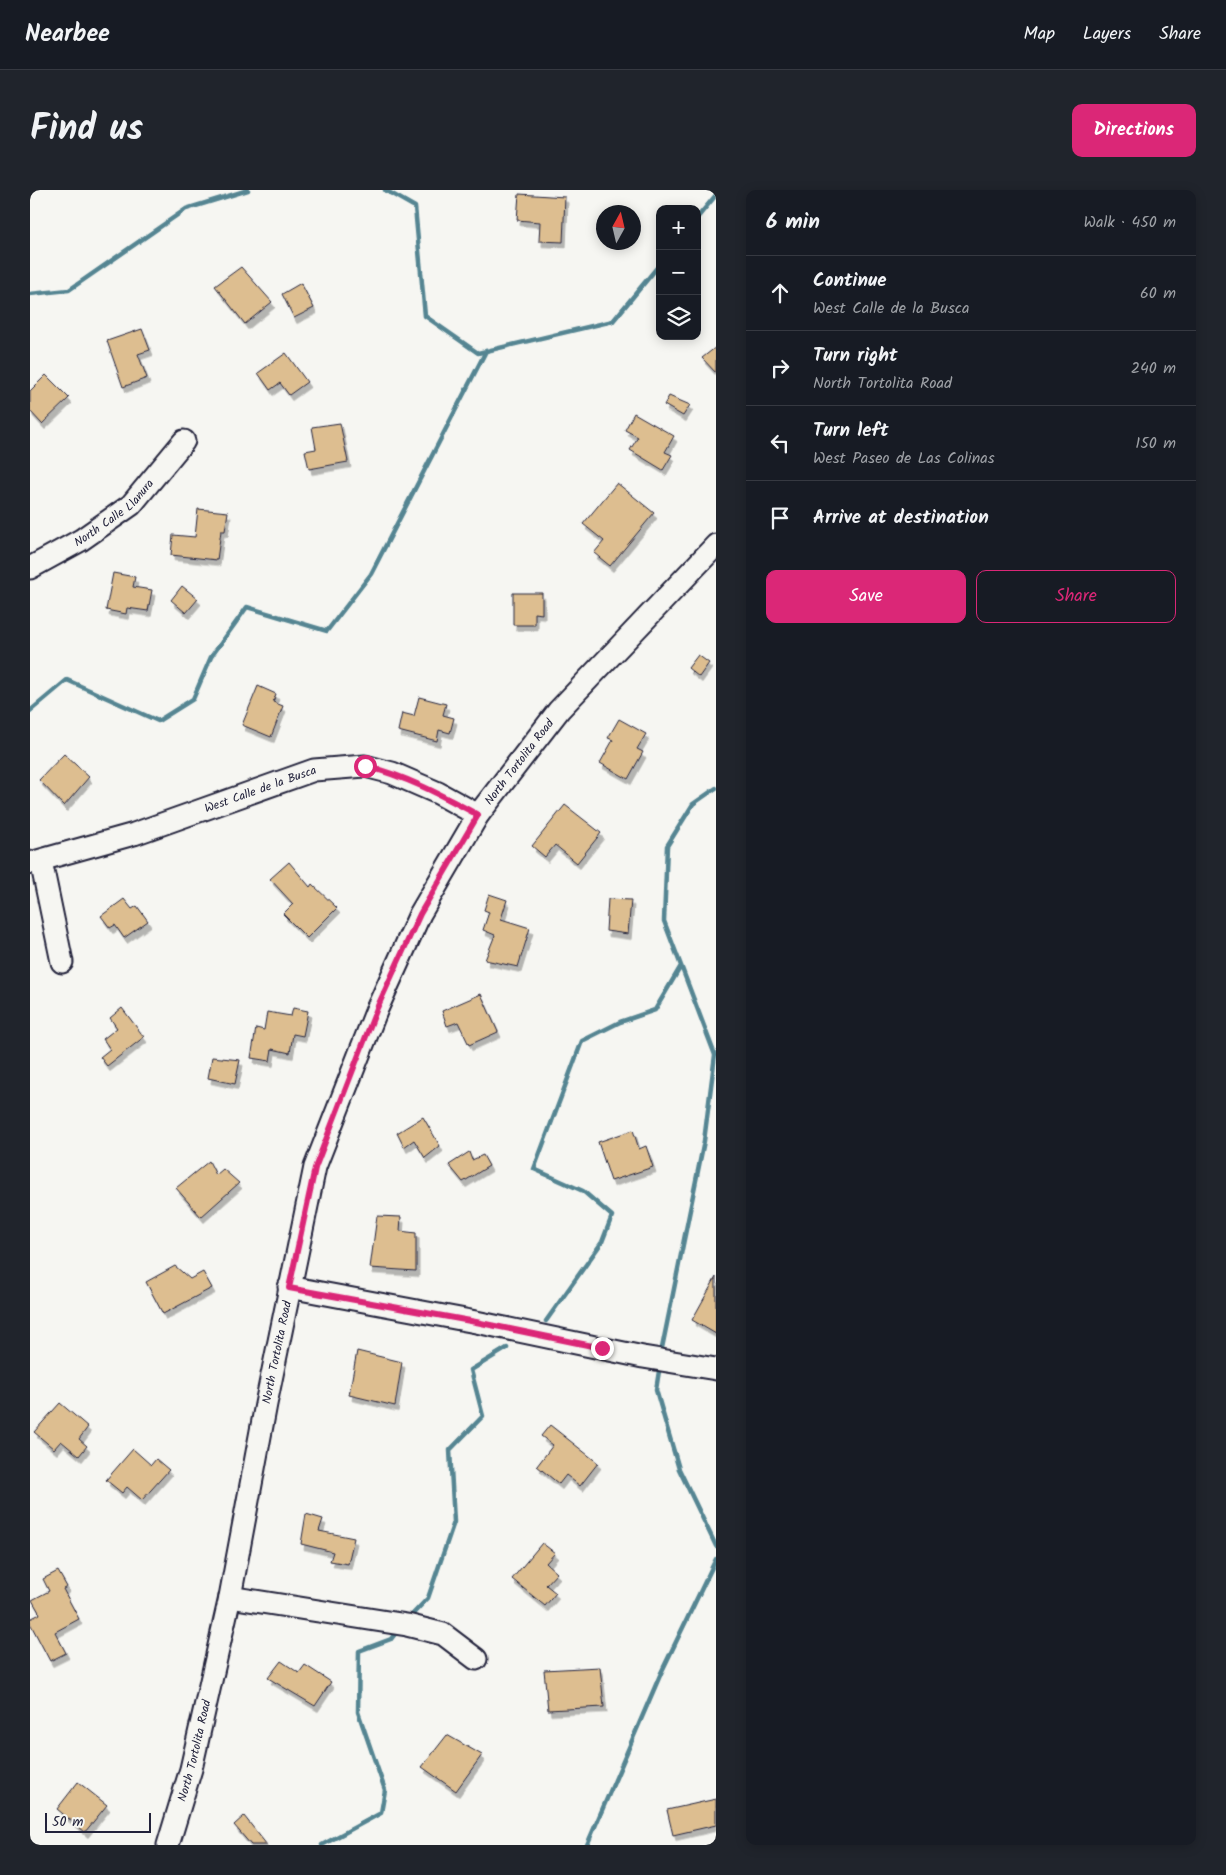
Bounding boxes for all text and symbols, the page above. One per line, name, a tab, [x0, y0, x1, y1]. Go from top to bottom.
text: Nearbee	[25, 15, 110, 54]
text: Map	[1024, 20, 1055, 49]
text: Layers	[1083, 20, 1131, 49]
text: Share	[1159, 20, 1201, 49]
text: Find us	[30, 102, 143, 158]
button: Directions	[1072, 104, 1196, 157]
north arrow	[596, 205, 641, 250]
map controls	[656, 205, 701, 340]
button: +	[656, 205, 701, 250]
text: 6 min	[766, 206, 820, 239]
text: Walk · 450 m	[1083, 210, 1176, 235]
button: −	[656, 250, 701, 295]
text: Continue	[813, 266, 886, 296]
icon: ahead	[766, 279, 794, 307]
text: 60 m	[1140, 281, 1176, 306]
button: layers	[656, 295, 701, 340]
text: West Calle de la Busca	[813, 296, 969, 321]
text: Turn right	[813, 341, 898, 371]
icon: right	[766, 354, 794, 382]
text: 240 m	[1131, 356, 1176, 381]
text: North Tortolita Road	[813, 371, 952, 396]
text: Turn left	[813, 416, 888, 446]
icon: left	[766, 429, 794, 457]
text: 150 m	[1135, 431, 1176, 456]
text: West Paseo de Las Colinas	[813, 446, 995, 471]
street label: North Calle Llanura	[70, 474, 159, 552]
text: Arrive at destination	[813, 503, 989, 533]
icon: arrive	[766, 504, 794, 532]
button: Save	[766, 570, 966, 623]
button: Share	[976, 570, 1176, 623]
street label: North Tortolita Road	[480, 714, 559, 809]
route start	[354, 755, 377, 778]
street label: West Calle de la Busca	[202, 760, 319, 818]
street label: North Tortolita Road	[257, 1298, 297, 1405]
route end	[591, 1337, 614, 1360]
street label: North Tortolita Road	[172, 1697, 216, 1804]
scale bar	[45, 1810, 151, 1833]
text: 50 m	[52, 1811, 83, 1833]

